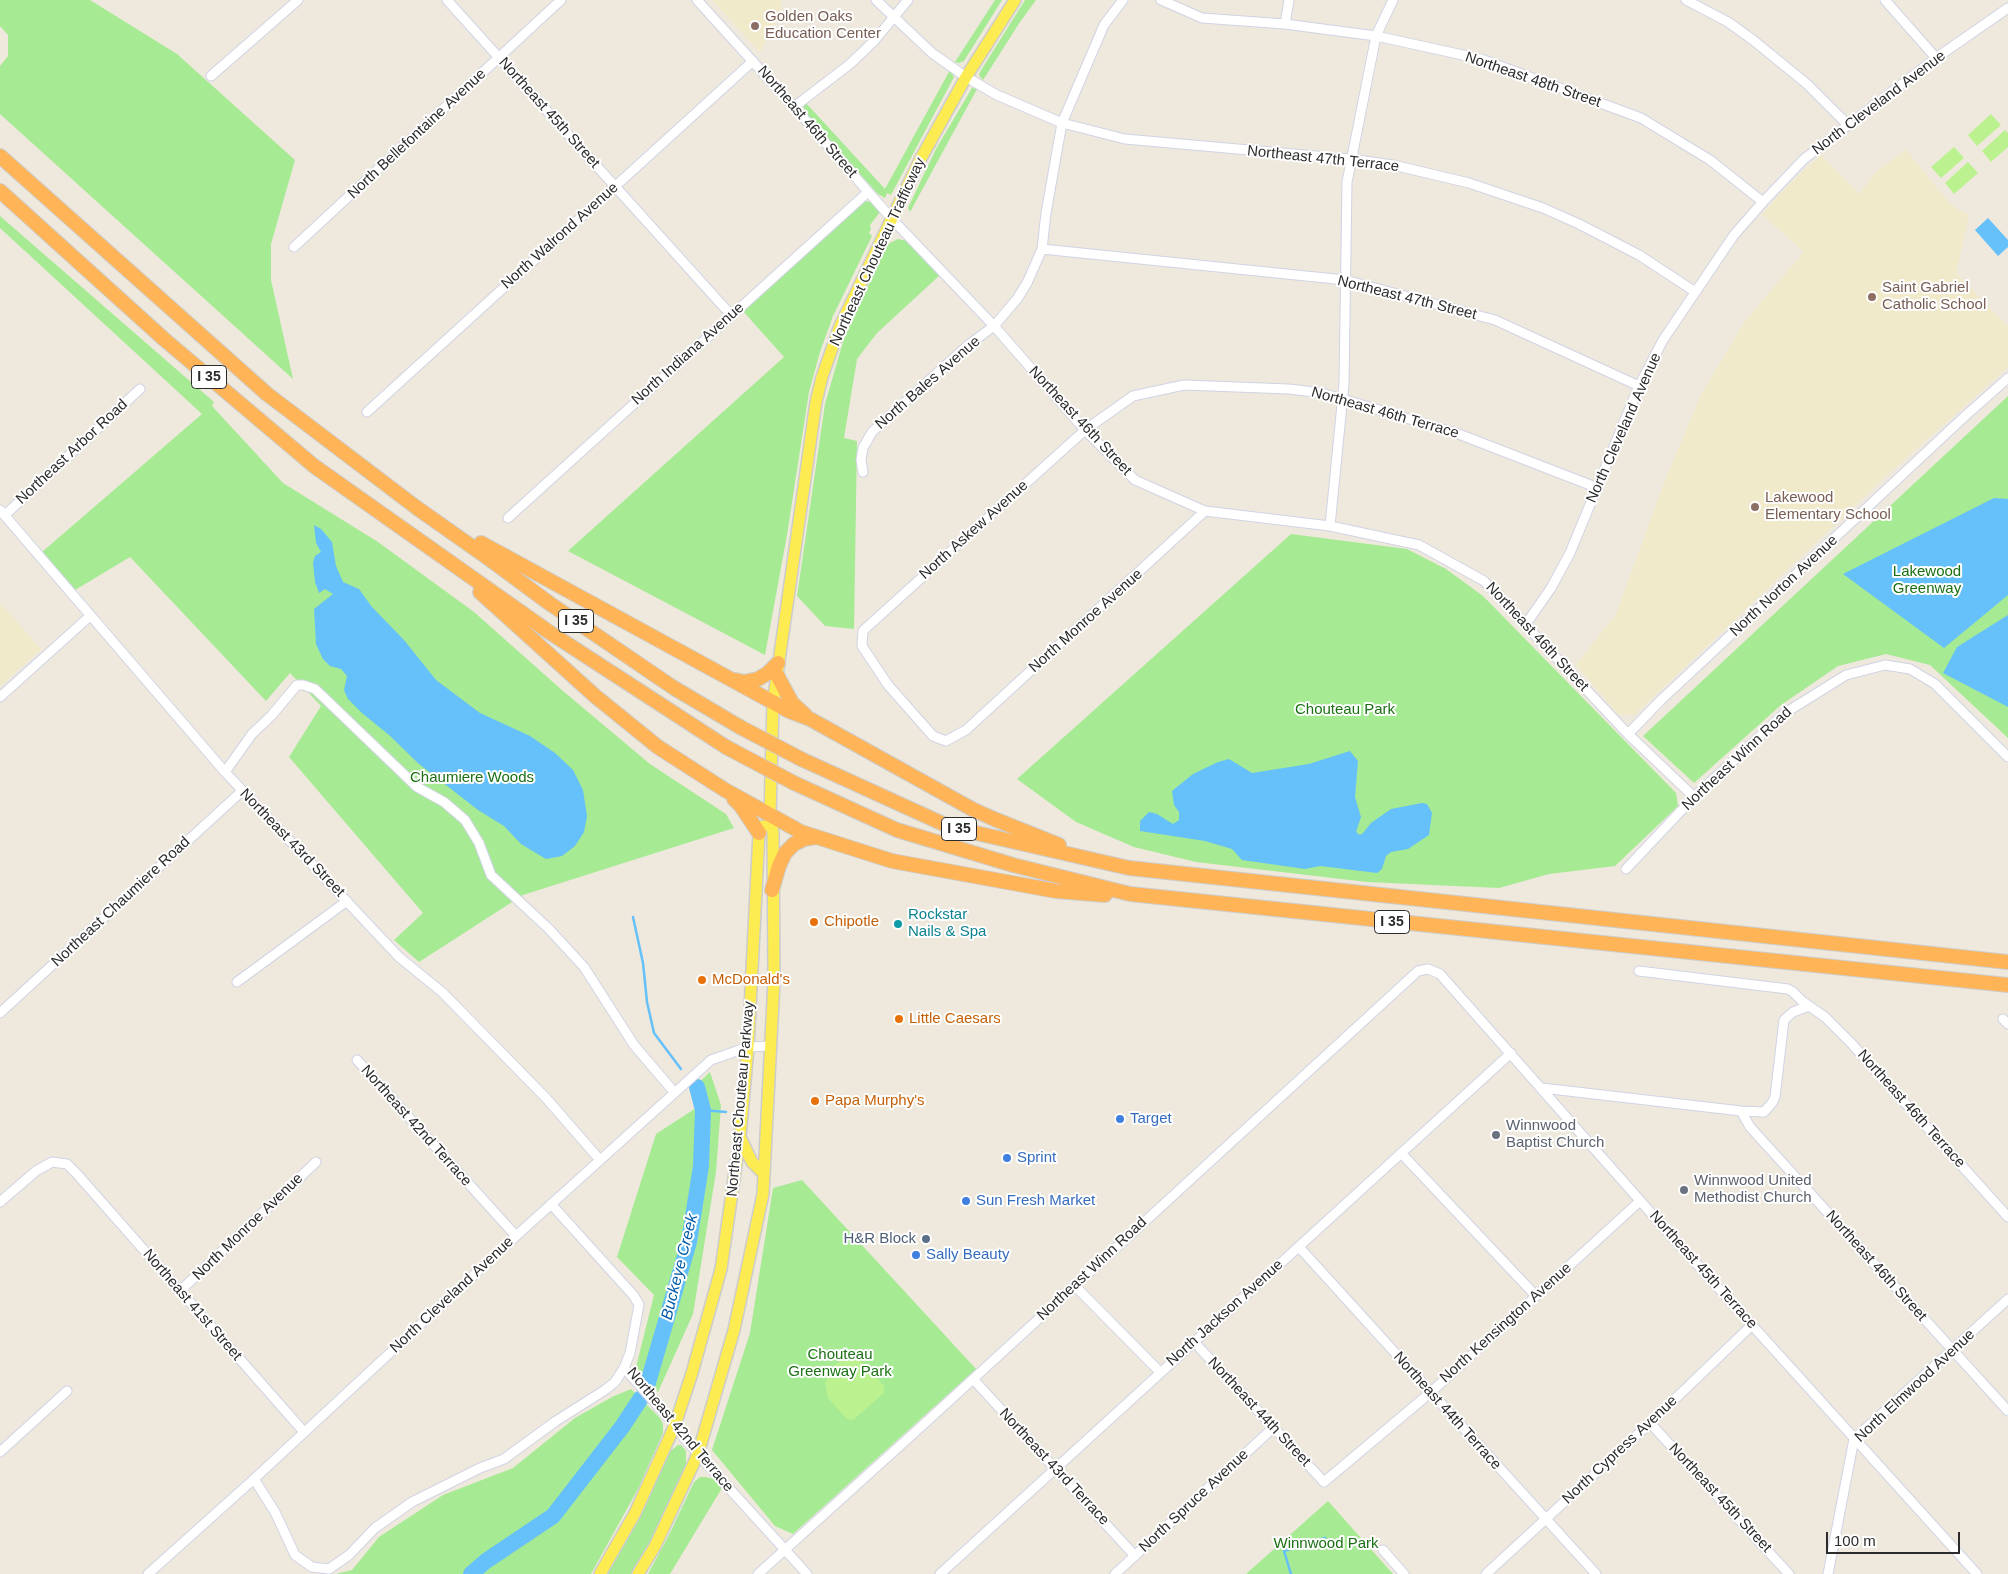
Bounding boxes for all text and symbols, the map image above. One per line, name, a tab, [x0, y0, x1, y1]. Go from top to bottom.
place label: Golden Oaks Education Center	[765, 8, 881, 43]
marker: Golden Oaks Education Center	[749, 20, 761, 32]
street label: North Cleveland Avenue	[1809, 47, 1949, 159]
street label: Northeast 48th Street	[1463, 48, 1603, 112]
street label: Northeast 45th Street	[495, 54, 603, 172]
street label: Northeast 46th Street	[753, 62, 861, 182]
street label: North Bellefontaine Avenue	[344, 65, 490, 203]
street label: Northeast 47th Terrace	[1246, 142, 1400, 176]
street label: Northeast Chouteau Trafficway	[826, 155, 930, 349]
street label: North Walrond Avenue	[498, 179, 622, 293]
street label: Northeast 47th Street	[1336, 272, 1478, 324]
place label: Saint Gabriel Catholic School	[1882, 279, 1986, 314]
marker: Saint Gabriel Catholic School	[1866, 291, 1878, 303]
street label: North Indiana Avenue	[628, 299, 748, 409]
street label: North Bales Avenue	[872, 333, 984, 433]
street label: North Cleveland Avenue	[1583, 350, 1665, 506]
street label: Northeast 46th Street	[1025, 363, 1135, 479]
road number: I 35	[192, 366, 226, 388]
street label: Northeast 46th Terrace	[1309, 383, 1461, 443]
street label: Northeast Arbor Road	[13, 396, 131, 508]
street label: North Askew Avenue	[916, 477, 1032, 583]
place label: Lakewood Elementary School	[1765, 489, 1891, 524]
marker: Lakewood Elementary School	[1749, 501, 1761, 513]
street label: North Norton Avenue	[1726, 531, 1842, 641]
park label: Lakewood Greenway	[1893, 563, 1961, 598]
street label: North Monroe Avenue	[1026, 565, 1146, 677]
street label: Northeast 46th Street	[1482, 579, 1592, 695]
road number: I 35	[558, 610, 594, 632]
park label: Chouteau Park	[1295, 701, 1395, 719]
street label: Northeast Winn Road	[1678, 704, 1796, 814]
park label: Chaumiere Woods	[410, 769, 534, 787]
street label: Northeast 43rd Street	[236, 785, 348, 901]
road number: I 35	[942, 818, 976, 841]
street label: Northeast Chaumiere Road	[48, 833, 194, 971]
place label: Rockstar Nails & Spa	[908, 906, 986, 941]
road number: I 35	[1374, 910, 1410, 934]
place label: Chipotle	[824, 913, 879, 931]
marker: Chipotle	[808, 916, 820, 928]
marker: Rockstar Nails & Spa	[892, 918, 904, 930]
place label: McDonald's	[712, 971, 790, 989]
marker: McDonald's	[696, 974, 708, 986]
street label: Northeast Chouteau Parkway	[723, 1001, 759, 1197]
place label: Little Caesars	[909, 1010, 1001, 1028]
marker: Little Caesars	[893, 1013, 905, 1025]
street label: Northeast 46th Terrace	[1853, 1046, 1969, 1172]
street label: Northeast 42nd Terrace	[357, 1062, 475, 1190]
place label: Papa Murphy's	[825, 1092, 925, 1110]
marker: Papa Murphy's	[809, 1095, 821, 1107]
place label: Target	[1130, 1110, 1172, 1128]
marker: Target	[1114, 1113, 1126, 1125]
place label: Winnwood Baptist Church	[1506, 1117, 1604, 1152]
marker: Winnwood Baptist Church	[1490, 1129, 1502, 1141]
place label: Sprint	[1017, 1149, 1056, 1167]
marker: Sprint	[1001, 1152, 1013, 1164]
street label: North Monroe Avenue	[189, 1170, 307, 1284]
place label: Winnwood United Methodist Church	[1694, 1172, 1812, 1207]
marker: Winnwood United Methodist Church	[1678, 1184, 1690, 1196]
place label: Sun Fresh Market	[976, 1192, 1095, 1210]
marker: Sun Fresh Market	[960, 1195, 972, 1207]
street label: Northeast 45th Terrace	[1645, 1207, 1761, 1333]
street label: Northeast 46th Street	[1822, 1207, 1930, 1325]
water label: Buckeye Creek	[658, 1212, 702, 1322]
street label: Northeast Winn Road	[1033, 1214, 1151, 1324]
place label: H&R Block	[843, 1230, 916, 1248]
street label: North Cleveland Avenue	[387, 1233, 517, 1357]
marker: H&R Block	[920, 1233, 932, 1245]
street label: Northeast 41st Street	[139, 1246, 245, 1364]
place label: Sally Beauty	[926, 1246, 1009, 1264]
marker: Sally Beauty	[910, 1249, 922, 1261]
street label: North Jackson Avenue	[1163, 1256, 1287, 1370]
street label: North Kensington Avenue	[1437, 1259, 1575, 1387]
street label: North Elmwood Avenue	[1851, 1326, 1979, 1446]
park label: Chouteau Greenway Park	[788, 1346, 892, 1381]
street label: Northeast 44th Terrace	[1389, 1348, 1505, 1474]
street label: Northeast 44th Street	[1204, 1354, 1314, 1470]
street label: Northeast 42nd Terrace	[623, 1364, 737, 1496]
street label: North Cypress Avenue	[1559, 1392, 1681, 1508]
street label: Northeast 43rd Terrace	[995, 1405, 1113, 1529]
street label: Northeast 45th Street	[1665, 1440, 1775, 1556]
street label: North Spruce Avenue	[1136, 1446, 1252, 1556]
scale bar	[1828, 1522, 1962, 1554]
text: 100 m	[1834, 1532, 1876, 1549]
park label: Winnwood Park	[1273, 1535, 1379, 1553]

